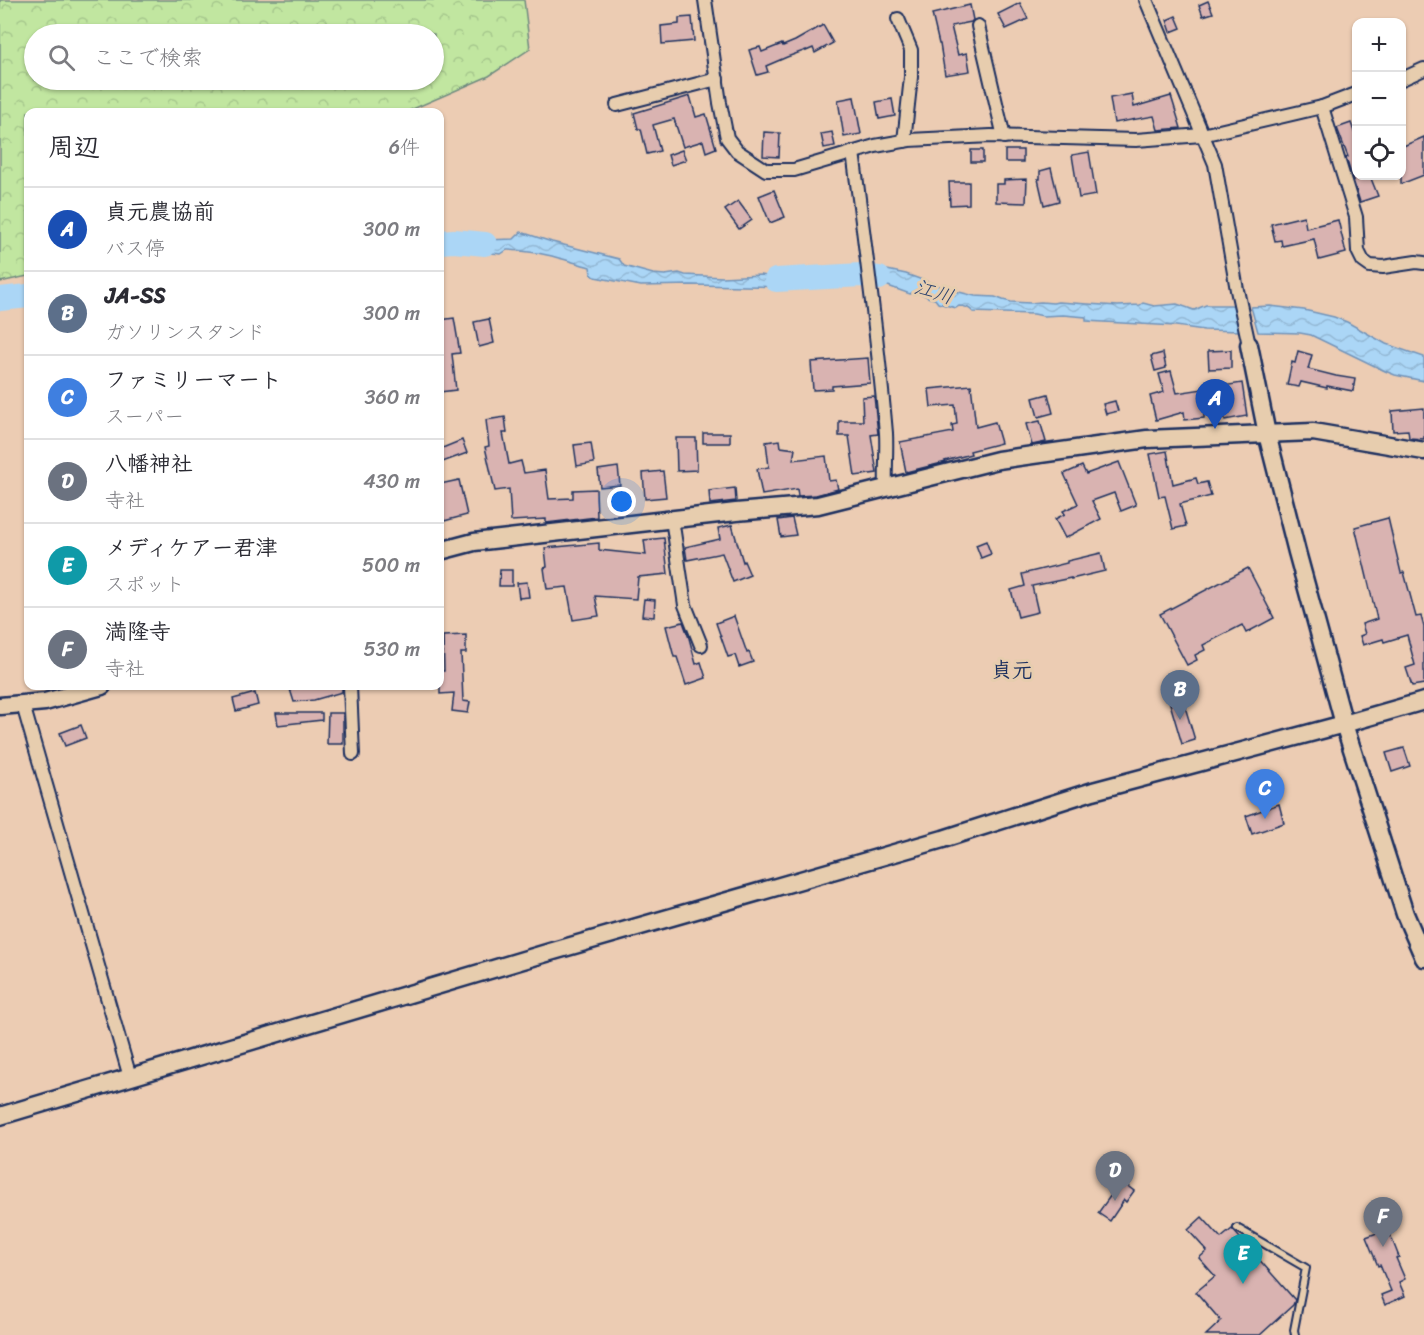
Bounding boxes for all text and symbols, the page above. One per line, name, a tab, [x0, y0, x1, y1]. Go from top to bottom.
map controls	[1352, 18, 1406, 180]
button: +	[1352, 18, 1406, 72]
search box	[24, 24, 444, 90]
text: ここで検索	[93, 38, 203, 77]
icon: search	[45, 41, 78, 74]
button: −	[1352, 72, 1406, 126]
text: 周辺	[48, 124, 100, 170]
button: locate	[1352, 126, 1406, 180]
text: 6件	[389, 130, 420, 165]
text: 貞元農協前	[105, 192, 215, 231]
text: A	[61, 212, 74, 247]
text: 300 m	[363, 212, 420, 247]
text: バス停	[105, 231, 165, 266]
water label: 江川	[910, 269, 958, 315]
text: JA-SS	[105, 276, 166, 315]
text: B	[61, 296, 74, 331]
text: 300 m	[363, 296, 420, 331]
text: ガソリンスタンド	[105, 315, 265, 350]
text: ファミリーマート	[105, 360, 282, 399]
text: C	[61, 380, 74, 415]
text: 360 m	[364, 380, 420, 415]
pin: A	[1196, 380, 1234, 429]
text: スーパー	[105, 399, 184, 434]
text: 八幡神社	[105, 444, 193, 483]
text: D	[62, 464, 73, 499]
text: 430 m	[363, 464, 420, 499]
text: 寺社	[105, 483, 145, 518]
your location	[607, 487, 636, 516]
text: メディケアー君津	[105, 528, 277, 567]
text: E	[62, 548, 73, 583]
text: 500 m	[362, 548, 420, 583]
text: スポット	[105, 567, 185, 602]
text: 満隆寺	[105, 612, 171, 651]
text: F	[62, 632, 73, 667]
text: 530 m	[364, 632, 420, 667]
text: 寺社	[105, 651, 145, 686]
district label: 貞元	[991, 651, 1033, 689]
pin: B	[1160, 670, 1200, 720]
pin: C	[1246, 770, 1284, 819]
pin: D	[1096, 1152, 1134, 1201]
pin: F	[1364, 1198, 1402, 1247]
pin: E	[1224, 1234, 1262, 1284]

